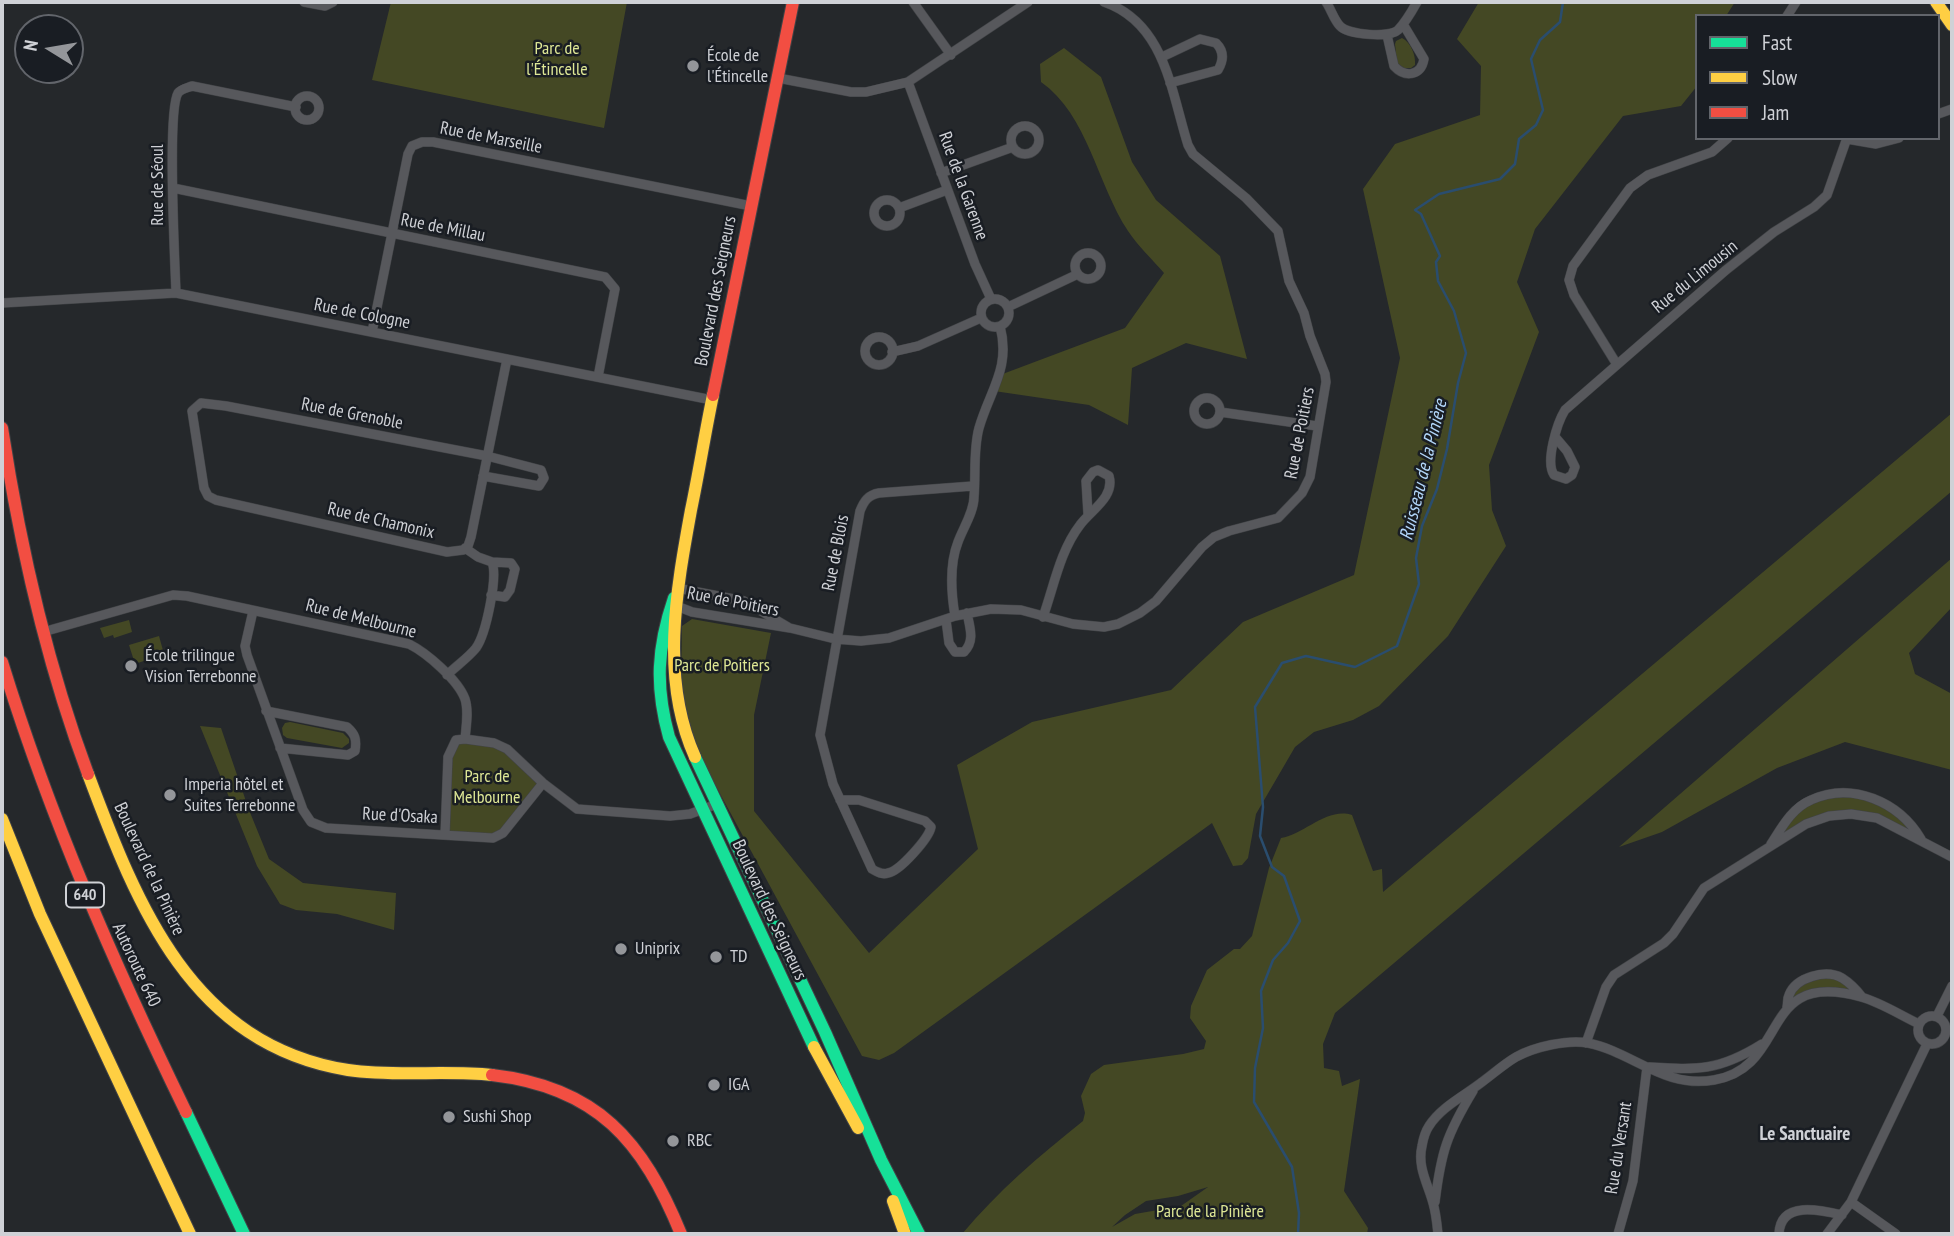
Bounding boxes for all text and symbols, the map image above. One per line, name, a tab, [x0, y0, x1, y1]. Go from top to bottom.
north arrow	[14, 14, 84, 84]
legend	[1695, 14, 1940, 140]
text: Fast	[1762, 29, 1792, 56]
text: N	[18, 38, 43, 53]
park label: Parc de l'Étincelle	[526, 38, 588, 80]
place label: École de l'Étincelle	[707, 45, 768, 88]
marker: École de l'Étincelle	[685, 58, 701, 74]
text: Slow	[1762, 64, 1797, 91]
text: Jam	[1762, 99, 1789, 126]
street label: Rue de Marseille	[438, 118, 544, 158]
street label: Rue de la Garenne	[933, 129, 993, 243]
street label: Rue de Séoul	[147, 144, 169, 226]
street label: Rue de Millau	[399, 209, 487, 247]
street label: Boulevard des Seigneurs	[691, 214, 741, 368]
street label: Rue du Limousin	[1648, 236, 1742, 318]
street label: Rue de Cologne	[312, 294, 412, 334]
street label: Rue de Poitiers	[1280, 385, 1320, 481]
street label: Rue de Grenoble	[299, 394, 405, 434]
water label: Ruisseau de la Pinière	[1395, 397, 1453, 543]
street label: Rue de Chamonix	[326, 498, 436, 544]
street label: Rue de Blois	[818, 513, 854, 593]
street label: Rue de Poitiers	[685, 582, 781, 622]
street label: Rue de Melbourne	[303, 595, 419, 643]
place label: École trilingue Vision Terrebonne	[145, 645, 256, 688]
park label: Parc de Poitiers	[674, 655, 770, 677]
marker: École trilingue Vision Terrebonne	[123, 658, 139, 674]
park label: Parc de Melbourne	[454, 766, 520, 808]
place label: Imperia hôtel et Suites Terrebonne	[184, 774, 295, 816]
marker: Imperia hôtel et Suites Terrebonne	[162, 787, 178, 803]
street label: Boulevard de la Pinière	[109, 799, 189, 939]
street label: Rue d'Osaka	[362, 803, 438, 829]
street label: Boulevard des Seigneurs	[727, 836, 811, 984]
road number: 640	[66, 882, 104, 908]
street label: Autoroute 640	[107, 920, 165, 1010]
place label: Uniprix	[635, 938, 680, 960]
marker: Uniprix	[613, 941, 629, 957]
place label: TD	[730, 946, 747, 968]
marker: TD	[708, 949, 724, 965]
place label: IGA	[728, 1074, 750, 1096]
marker: IGA	[706, 1077, 722, 1093]
street label: Rue du Versant	[1601, 1100, 1637, 1196]
place label: Sushi Shop	[463, 1106, 531, 1128]
marker: Sushi Shop	[441, 1109, 457, 1125]
district label: Le Sanctuaire	[1760, 1124, 1850, 1146]
place label: RBC	[687, 1130, 712, 1152]
marker: RBC	[665, 1133, 681, 1149]
park label: Parc de la Pinière	[1156, 1201, 1264, 1223]

